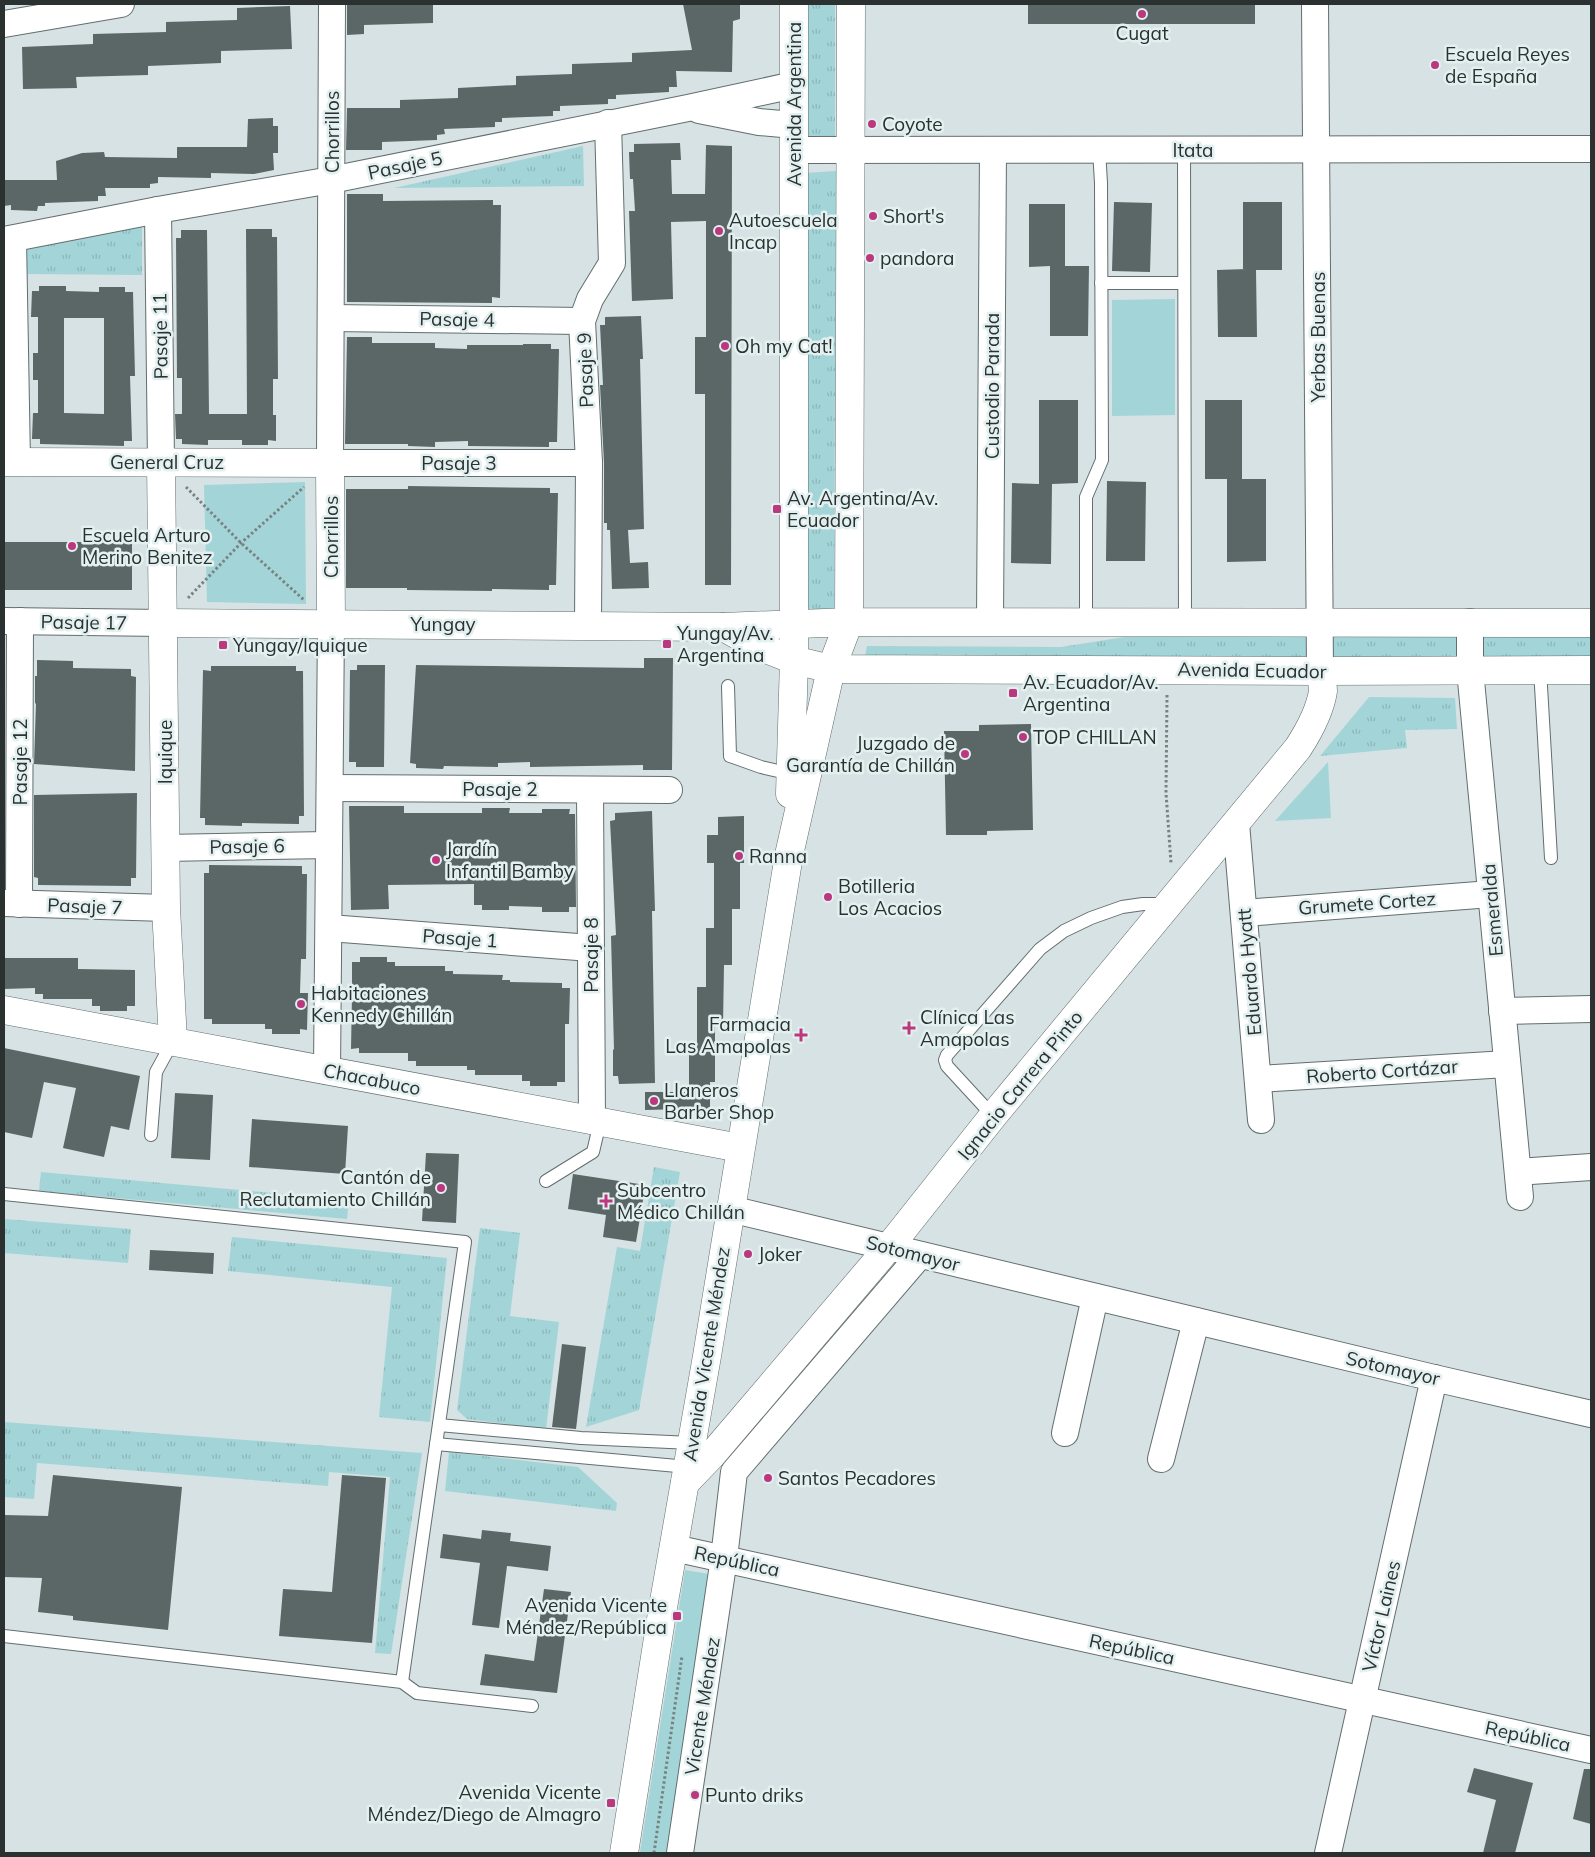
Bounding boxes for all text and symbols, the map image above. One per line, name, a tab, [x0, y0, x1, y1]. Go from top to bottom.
marker: Cugat	[1136, 8, 1148, 20]
place label: Cugat	[1115, 21, 1169, 45]
street label: Avenida Argentina	[782, 22, 806, 186]
place label: Escuela Reyes de España	[1445, 42, 1570, 88]
marker: Escuela Reyes de España	[1429, 59, 1441, 71]
street label: Chorrillos	[320, 91, 344, 173]
place label: Coyote	[882, 112, 943, 136]
marker: Coyote	[866, 118, 878, 130]
street label: Itata	[1172, 138, 1214, 162]
street label: Pasaje 5	[366, 145, 444, 185]
place label: Short's	[883, 204, 945, 228]
place label: Autoescuela Incap	[729, 208, 838, 254]
marker: Short's	[867, 210, 879, 222]
marker: Autoescuela Incap	[713, 225, 725, 237]
place label: pandora	[880, 246, 954, 270]
marker: pandora	[864, 252, 876, 264]
street label: Yerbas Buenas	[1306, 272, 1330, 403]
street label: Pasaje 11	[147, 292, 173, 380]
street label: Pasaje 4	[419, 306, 495, 332]
street label: Custodio Parada	[980, 313, 1004, 459]
street label: Pasaje 9	[572, 332, 598, 408]
place label: Oh my Cat!	[735, 334, 832, 358]
marker: Oh my Cat!	[719, 340, 731, 352]
street label: General Cruz	[110, 450, 224, 474]
street label: Pasaje 3	[421, 451, 497, 475]
place label: Av. Argentina/Av. Ecuador	[787, 486, 938, 532]
street label: Chorrillos	[319, 496, 343, 578]
marker: Av. Argentina/Av. Ecuador	[771, 503, 783, 515]
place label: Escuela Arturo Merino Benitez	[82, 523, 213, 569]
marker: Escuela Arturo Merino Benitez	[66, 540, 78, 552]
street label: Pasaje 17	[40, 609, 128, 635]
street label: Yungay	[409, 612, 476, 636]
place label: Yungay/Av. Argentina	[676, 621, 774, 667]
place label: Yungay/Iquique	[232, 633, 368, 657]
marker: Yungay/Av. Argentina	[661, 638, 673, 650]
marker: Yungay/Iquique	[217, 639, 229, 651]
street label: Avenida Ecuador	[1177, 657, 1327, 683]
place label: Av. Ecuador/Av. Argentina	[1023, 670, 1159, 716]
marker: Av. Ecuador/Av. Argentina	[1007, 687, 1019, 699]
street label: Pasaje 12	[8, 719, 32, 805]
street label: Iquique	[153, 720, 177, 784]
place label: TOP CHILLAN	[1033, 725, 1157, 749]
place label: Juzgado de Garantía de Chillán	[786, 731, 955, 777]
marker: TOP CHILLAN	[1017, 731, 1029, 743]
marker: Juzgado de Garantía de Chillán	[959, 748, 971, 760]
street label: Pasaje 2	[462, 777, 538, 801]
street label: Pasaje 6	[209, 833, 285, 859]
place label: Jardín Infantil Bamby	[446, 837, 574, 883]
place label: Ranna	[749, 844, 807, 868]
marker: Ranna	[733, 850, 745, 862]
marker: Jardín Infantil Bamby	[430, 854, 442, 866]
street label: Esmeralda	[1476, 863, 1508, 957]
place label: Botilleria Los Acacios	[838, 874, 942, 920]
street label: Grumete Cortez	[1297, 886, 1437, 920]
marker: Botilleria Los Acacios	[822, 891, 834, 903]
street label: Pasaje 7	[47, 893, 123, 919]
street label: Eduardo Hyatt	[1231, 907, 1267, 1037]
street label: Pasaje 8	[579, 917, 603, 993]
street label: Pasaje 1	[422, 923, 498, 953]
place label: Habitaciones Kennedy Chillán	[311, 981, 452, 1027]
marker: Habitaciones Kennedy Chillán	[295, 998, 307, 1010]
place label: Clínica Las Amapolas	[920, 1005, 1015, 1051]
street label: Ignacio Carrera Pinto	[952, 1005, 1088, 1165]
place label: Farmacia Las Amapolas	[665, 1012, 791, 1058]
marker: Clínica Las Amapolas	[902, 1021, 916, 1035]
marker: Farmacia Las Amapolas	[795, 1029, 807, 1041]
street label: Roberto Cortázar	[1305, 1054, 1459, 1088]
street label: Chacabuco	[321, 1058, 423, 1100]
place label: Llaneros Barber Shop	[664, 1078, 774, 1124]
marker: Llaneros Barber Shop	[648, 1095, 660, 1107]
place label: Cantón de Reclutamiento Chillán	[240, 1165, 431, 1211]
place label: Subcentro Médico Chillán	[617, 1178, 745, 1224]
marker: Cantón de Reclutamiento Chillán	[435, 1182, 447, 1194]
marker: Subcentro Médico Chillán	[599, 1194, 613, 1208]
street label: Sotomayor	[864, 1230, 962, 1276]
place label: Joker	[758, 1242, 802, 1266]
street label: Avenida Vicente Méndez	[677, 1245, 735, 1463]
marker: Joker	[742, 1248, 754, 1260]
street label: Sotomayor	[1344, 1346, 1442, 1390]
place label: Santos Pecadores	[778, 1466, 936, 1490]
marker: Santos Pecadores	[762, 1472, 774, 1484]
street label: República	[692, 1540, 782, 1582]
street label: Víctor Laines	[1357, 1558, 1405, 1674]
place label: Avenida Vicente Méndez/República	[505, 1593, 667, 1639]
marker: Avenida Vicente Méndez/República	[671, 1610, 683, 1622]
street label: República	[1087, 1628, 1177, 1670]
street label: Vicente Méndez	[679, 1635, 725, 1777]
street label: República	[1483, 1715, 1573, 1757]
place label: Avenida Vicente Méndez/Diego de Almagro	[368, 1780, 601, 1826]
place label: Punto driks	[705, 1783, 804, 1807]
marker: Punto driks	[689, 1789, 701, 1801]
marker: Avenida Vicente Méndez/Diego de Almagro	[605, 1797, 617, 1809]

